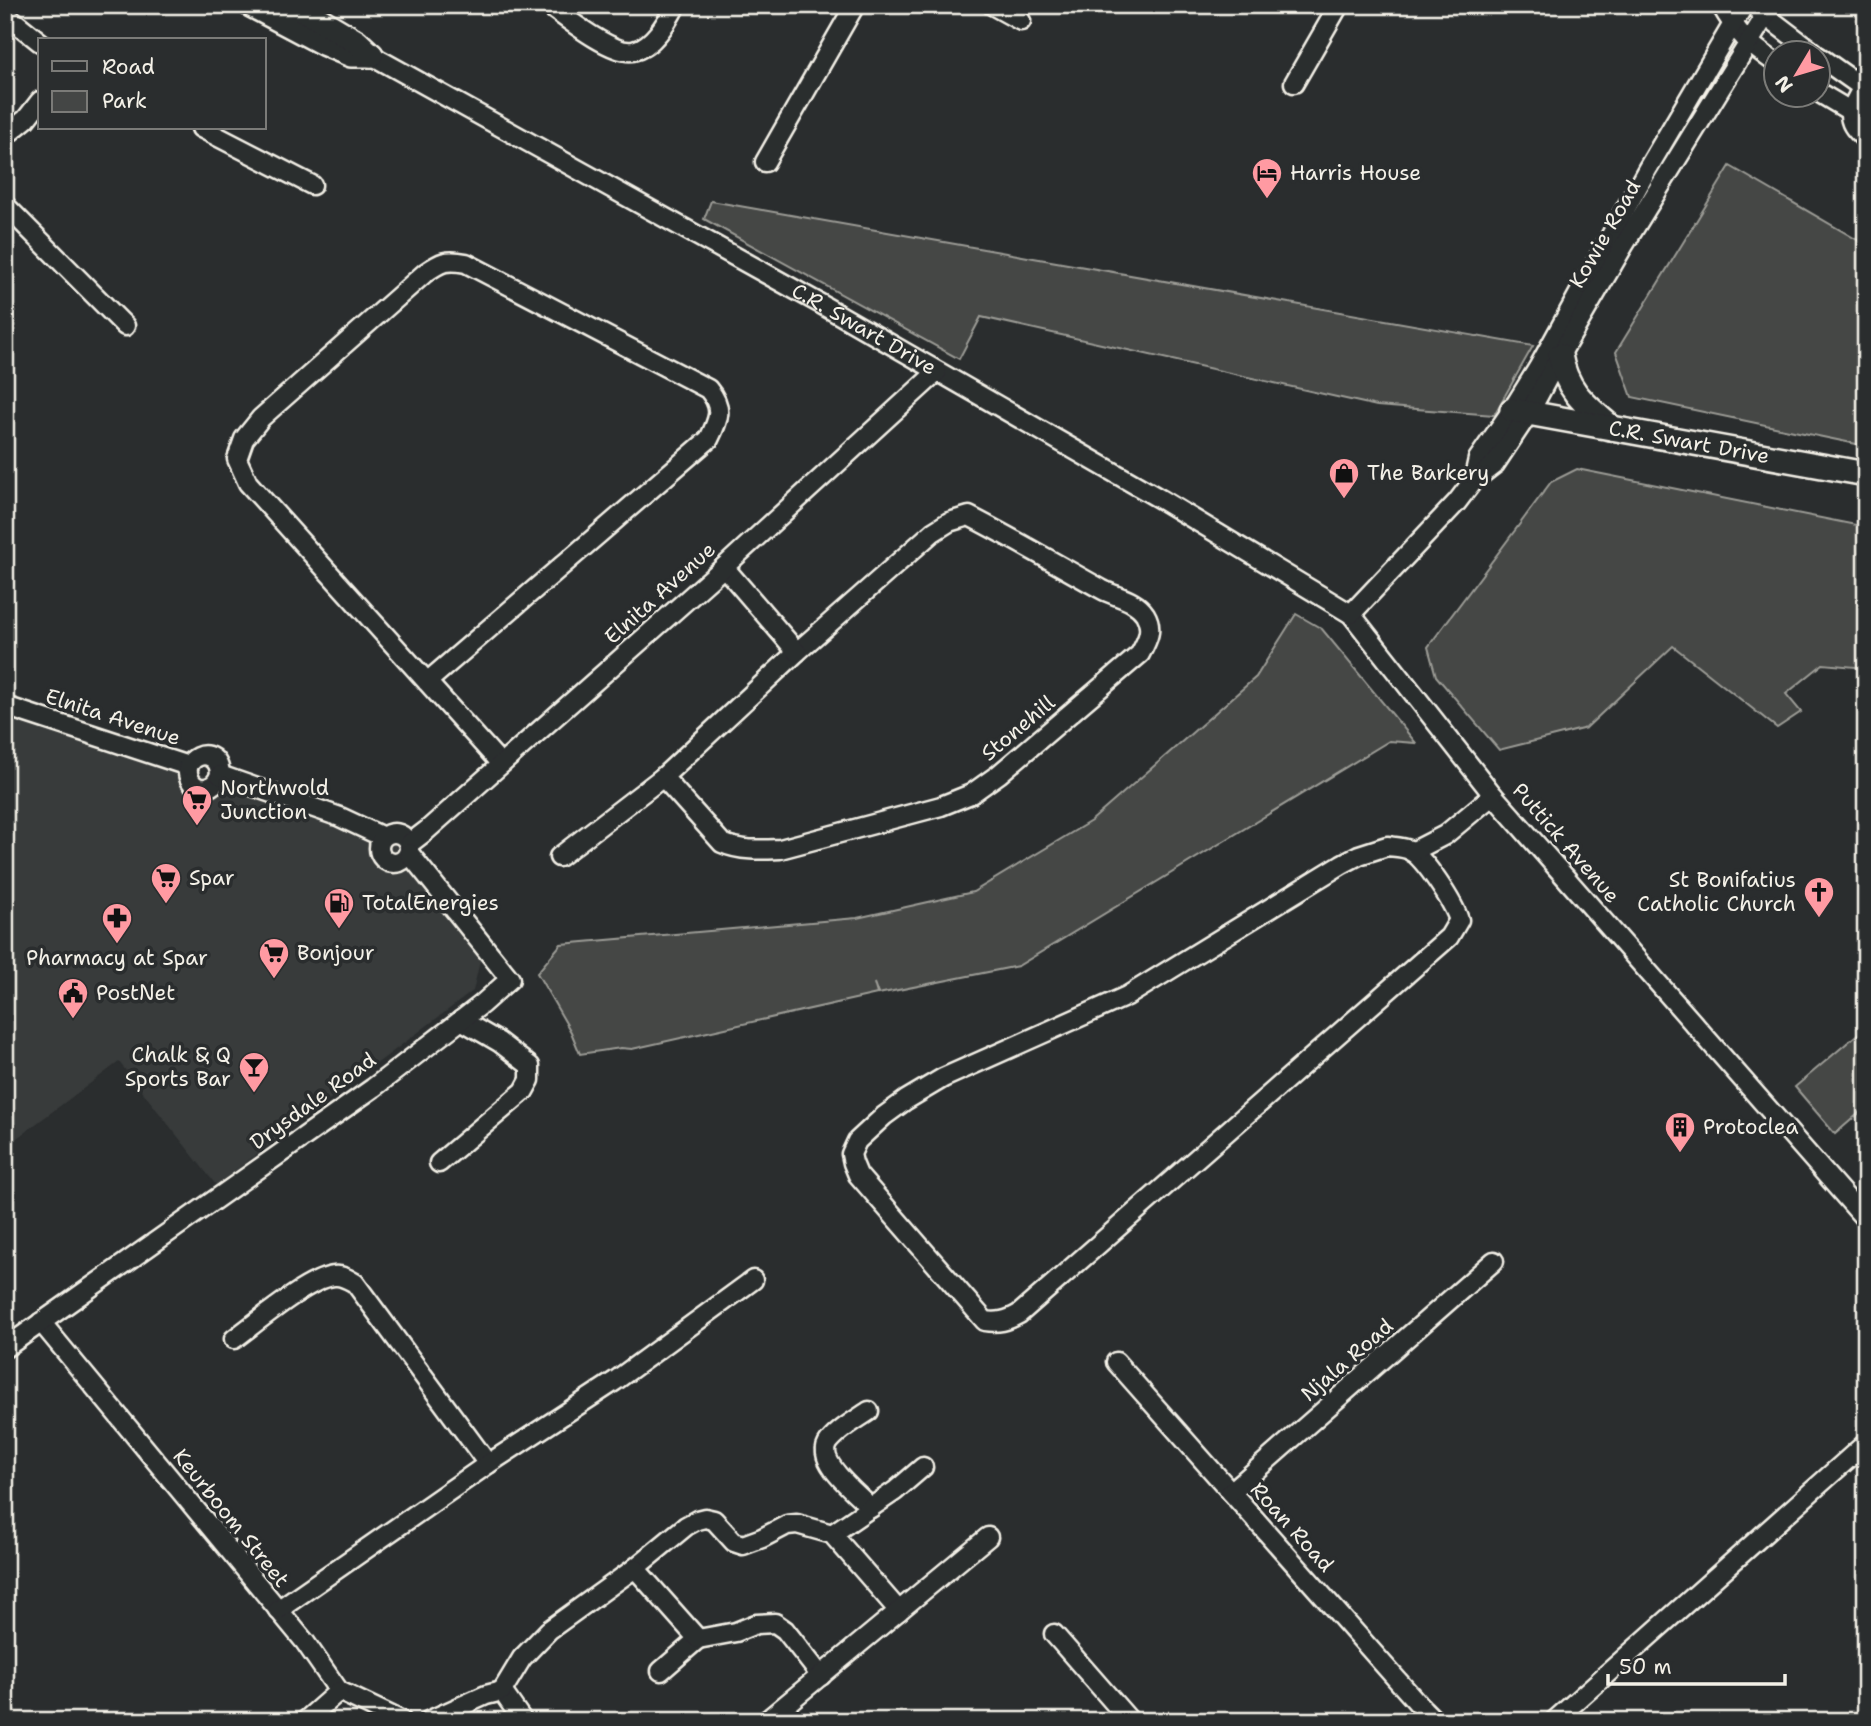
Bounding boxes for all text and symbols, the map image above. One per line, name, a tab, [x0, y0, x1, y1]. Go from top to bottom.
legend	[38, 38, 266, 130]
north arrow	[1762, 38, 1832, 108]
text: Road	[102, 53, 155, 81]
text: N	[1770, 71, 1798, 98]
text: Park	[102, 87, 147, 115]
hotel icon: Harris House	[1250, 156, 1284, 200]
place label: Harris House	[1290, 159, 1421, 187]
street label: Kowie Road	[1563, 175, 1647, 293]
street label: C.R. Swart Drive	[787, 277, 942, 382]
street label: C.R. Swart Drive	[1607, 414, 1772, 470]
shop icon: The Barkery	[1327, 456, 1361, 500]
place label: The Barkery	[1367, 459, 1489, 487]
street label: Elnita Avenue	[598, 536, 722, 650]
street label: Elnita Avenue	[42, 682, 184, 752]
street label: Stonehill	[975, 688, 1061, 767]
place label: Northwold Junction	[220, 774, 329, 826]
street label: Puttick Avenue	[1506, 777, 1626, 909]
supermarket icon: Northwold Junction	[180, 783, 214, 827]
supermarket icon: Spar	[149, 861, 183, 905]
place label: Spar	[189, 864, 235, 892]
place label: St Bonifatius Catholic Church	[1637, 866, 1796, 918]
church icon: St Bonifatius Catholic Church	[1802, 875, 1836, 919]
fuel station icon: TotalEnergies	[322, 886, 356, 930]
place label: TotalEnergies	[362, 889, 499, 917]
pharmacy icon: Pharmacy at Spar	[100, 901, 134, 945]
supermarket icon: Bonjour	[257, 936, 291, 980]
place label: Bonjour	[297, 939, 375, 967]
place label: Pharmacy at Spar	[26, 944, 208, 972]
public building icon: PostNet	[56, 976, 90, 1020]
place label: PostNet	[96, 979, 175, 1007]
place label: Chalk & Q Sports Bar	[125, 1041, 231, 1093]
street label: Drysdale Road	[244, 1046, 382, 1156]
bar icon: Chalk & Q Sports Bar	[237, 1050, 271, 1094]
building icon: Protoclea	[1663, 1110, 1697, 1154]
place label: Protoclea	[1703, 1113, 1799, 1141]
street label: Njala Road	[1295, 1312, 1399, 1408]
street label: Keurboom Street	[166, 1443, 296, 1593]
street label: Roan Road	[1244, 1476, 1340, 1578]
scale bar	[1608, 1642, 1785, 1686]
text: 50 m	[1619, 1653, 1672, 1681]

